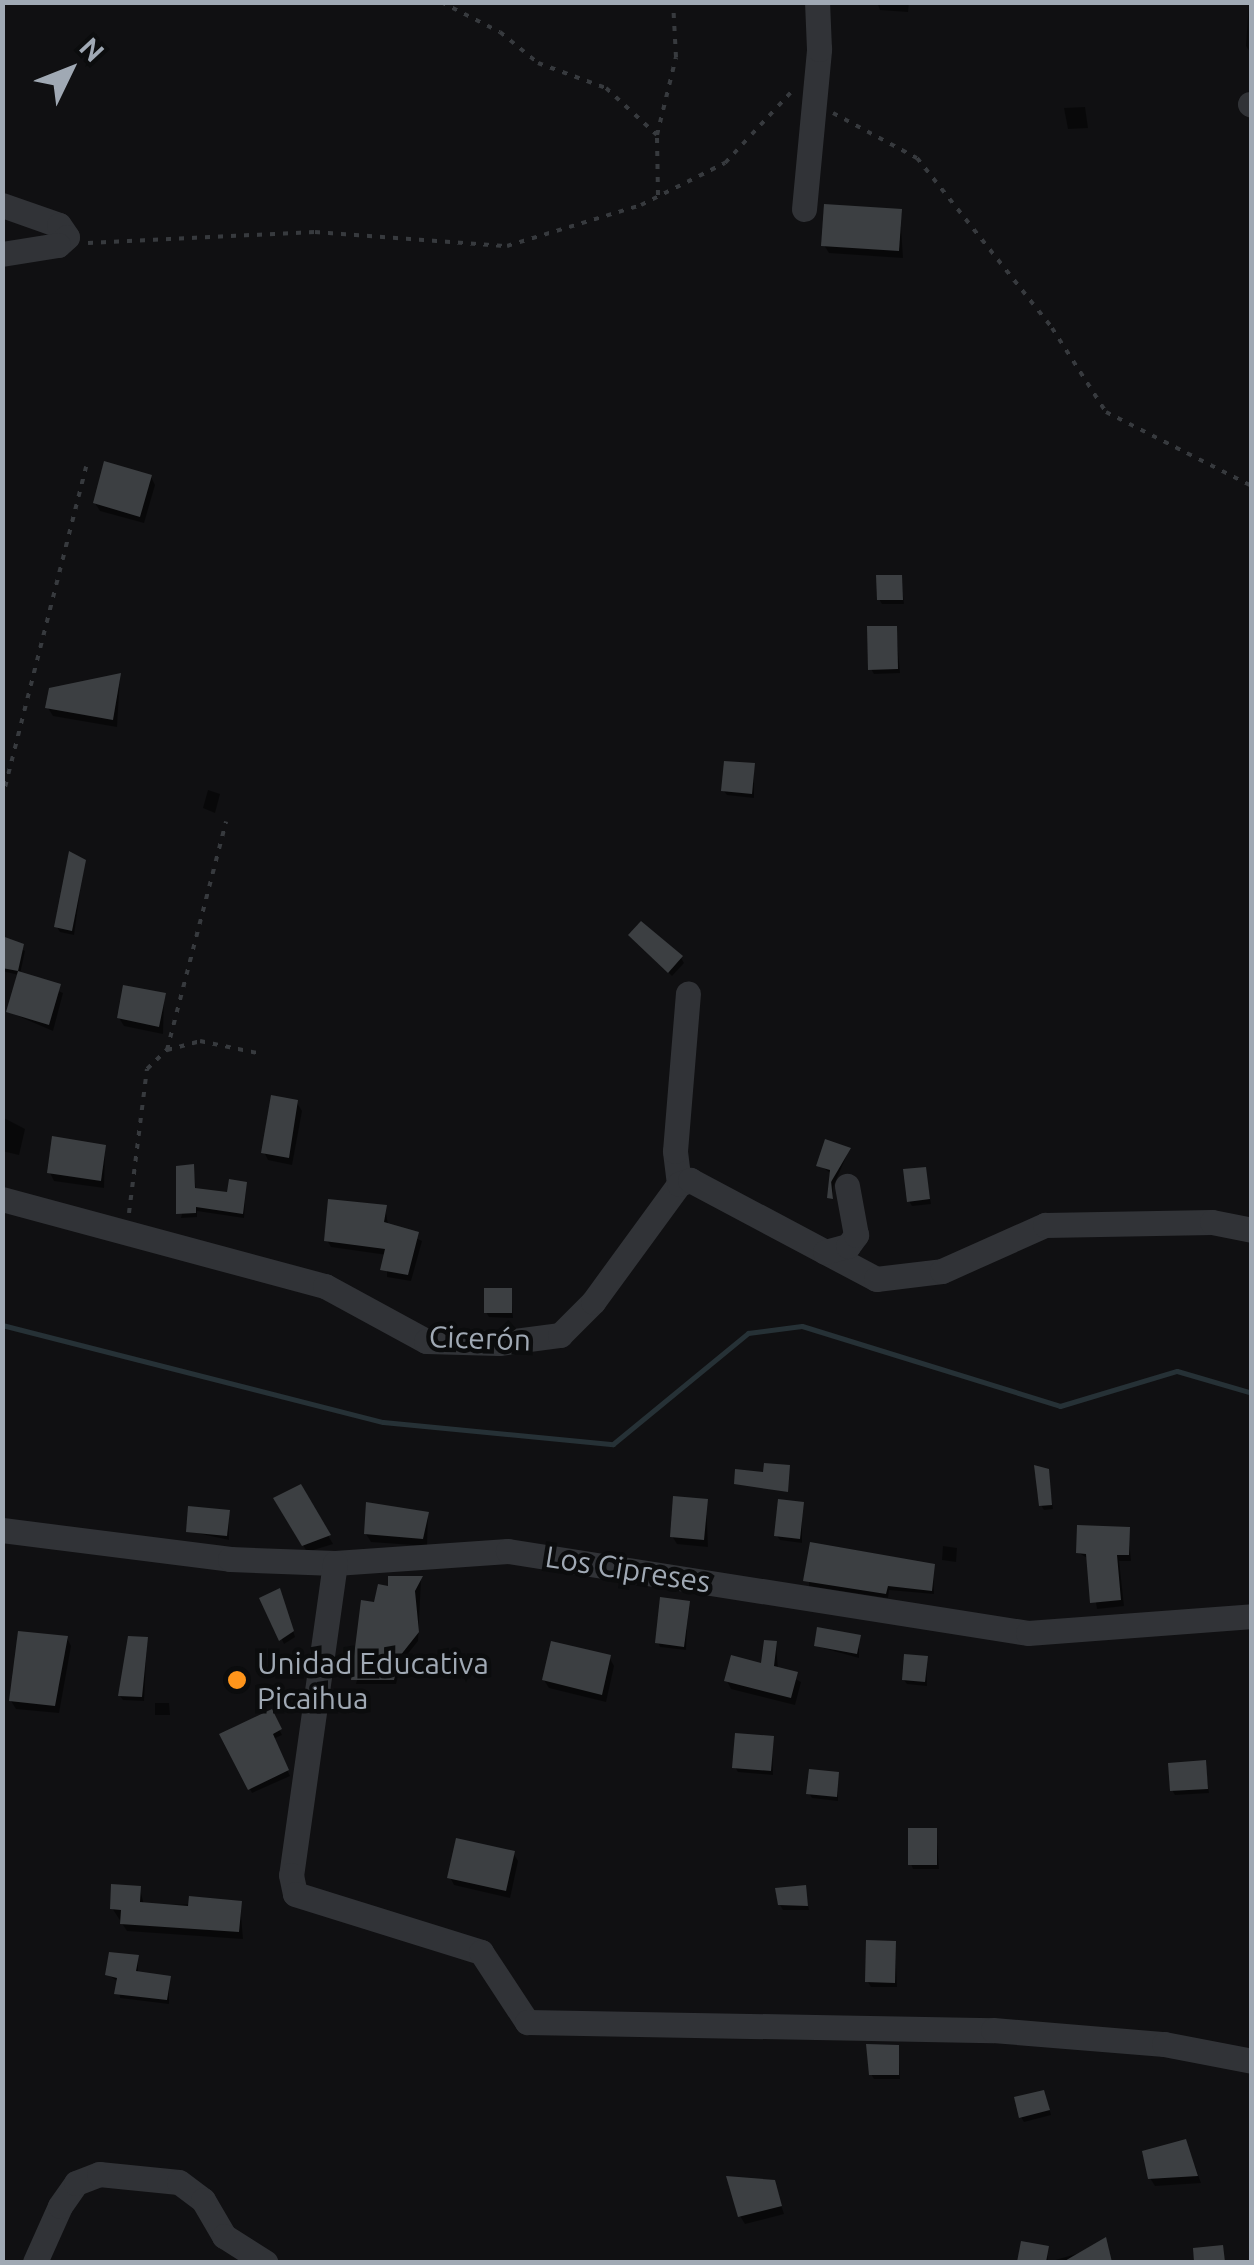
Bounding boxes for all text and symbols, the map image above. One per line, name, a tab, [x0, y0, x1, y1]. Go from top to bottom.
north arrow	[20, 20, 120, 120]
text: N	[74, 31, 111, 67]
street label: Cicerón	[428, 1318, 532, 1358]
street label: Los Cipreses	[543, 1538, 713, 1600]
place label: Unidad Educativa Picaihua	[257, 1645, 489, 1716]
marker: Unidad Educativa Picaihua	[226, 1669, 248, 1691]

